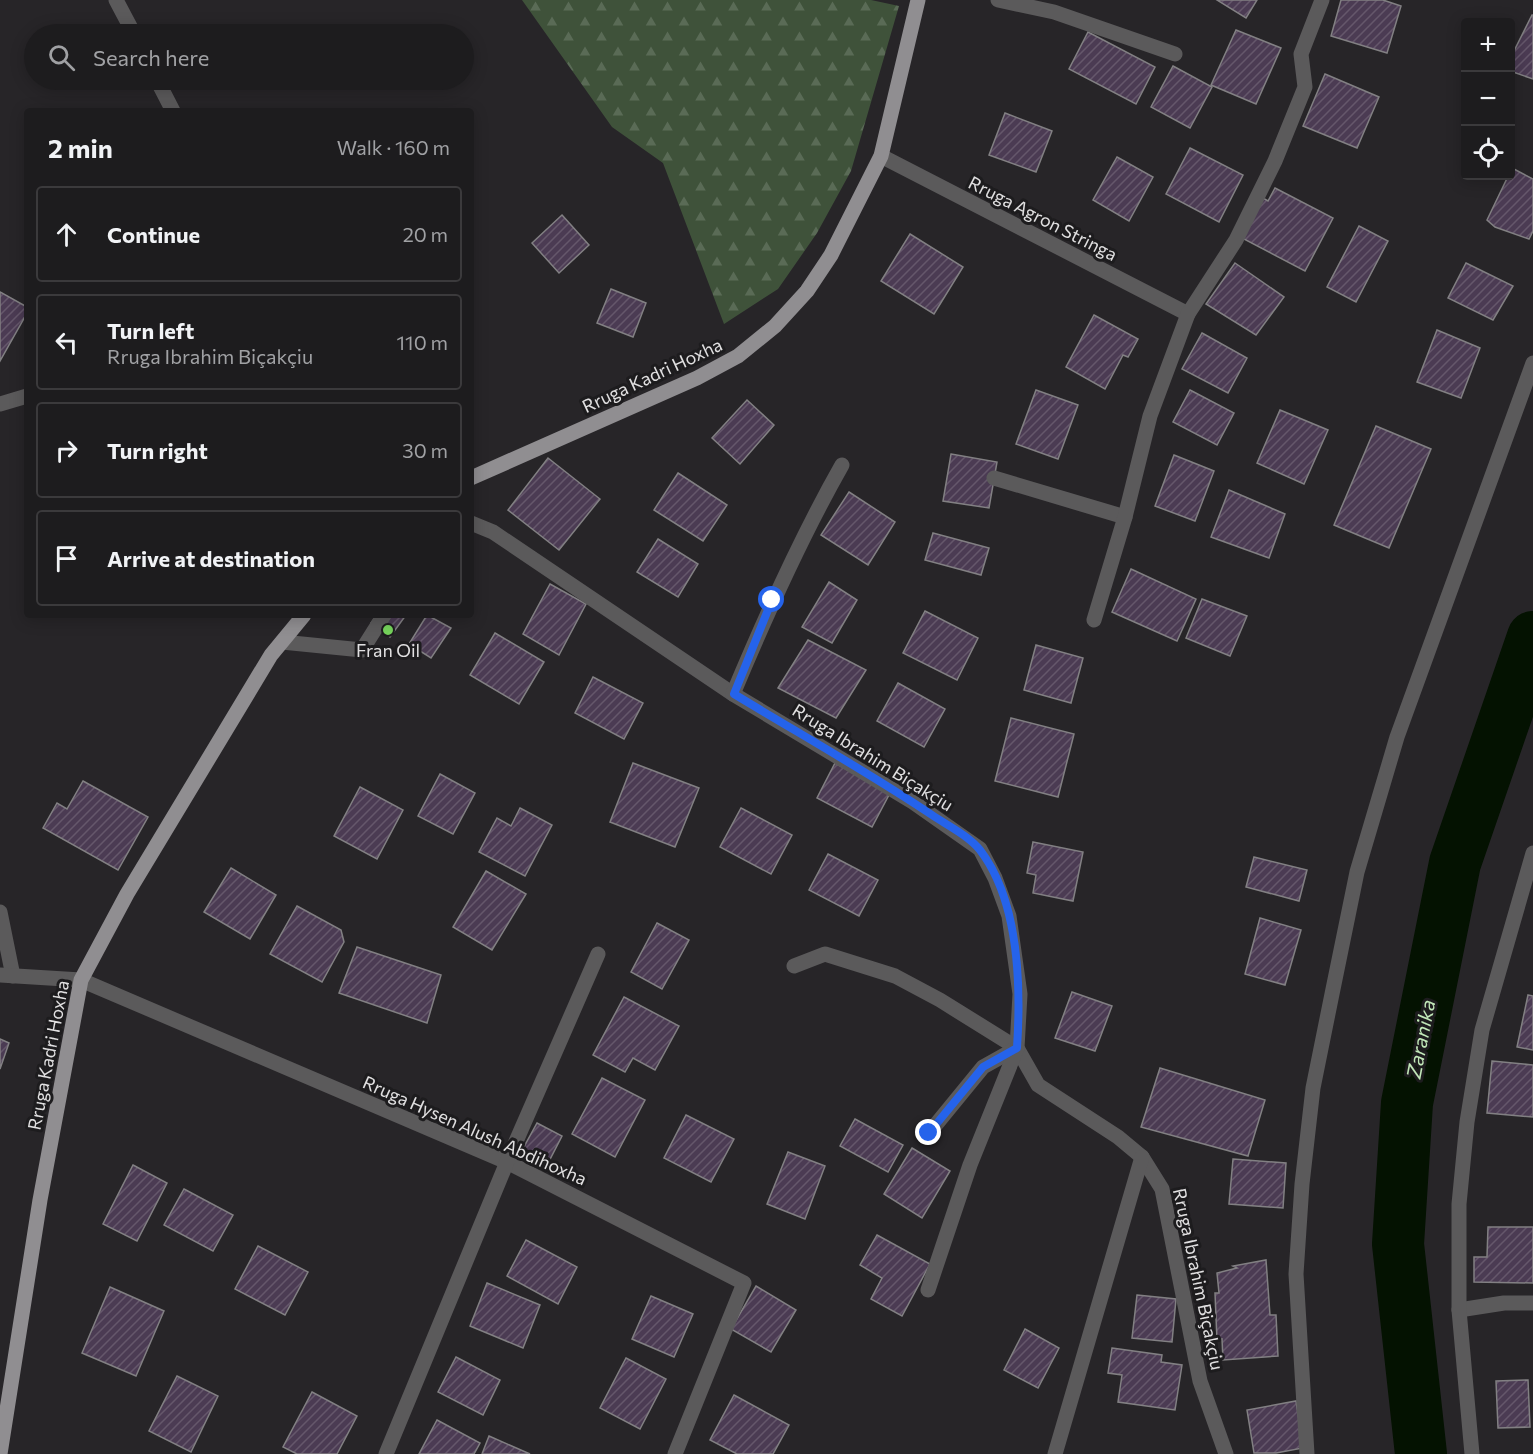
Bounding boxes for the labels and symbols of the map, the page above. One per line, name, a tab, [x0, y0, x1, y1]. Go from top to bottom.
street label: Rruga Agron Stringa	[965, 171, 1121, 265]
street label: Rruga Kadri Hoxha	[578, 333, 726, 417]
route start	[758, 586, 784, 612]
marker: Fran Oil	[381, 623, 395, 637]
place label: Fran Oil	[356, 639, 420, 661]
street label: Rruga Ibrahim Biçakçiu	[789, 699, 957, 815]
street label: Rruga Kadri Hoxha	[23, 978, 73, 1132]
water label: Zaranika	[1400, 997, 1439, 1082]
street label: Rruga Hysen Alush Abdihoxha	[360, 1071, 590, 1189]
route end	[915, 1119, 941, 1145]
street label: Rruga Ibrahim Biçakçiu	[1169, 1186, 1229, 1372]

